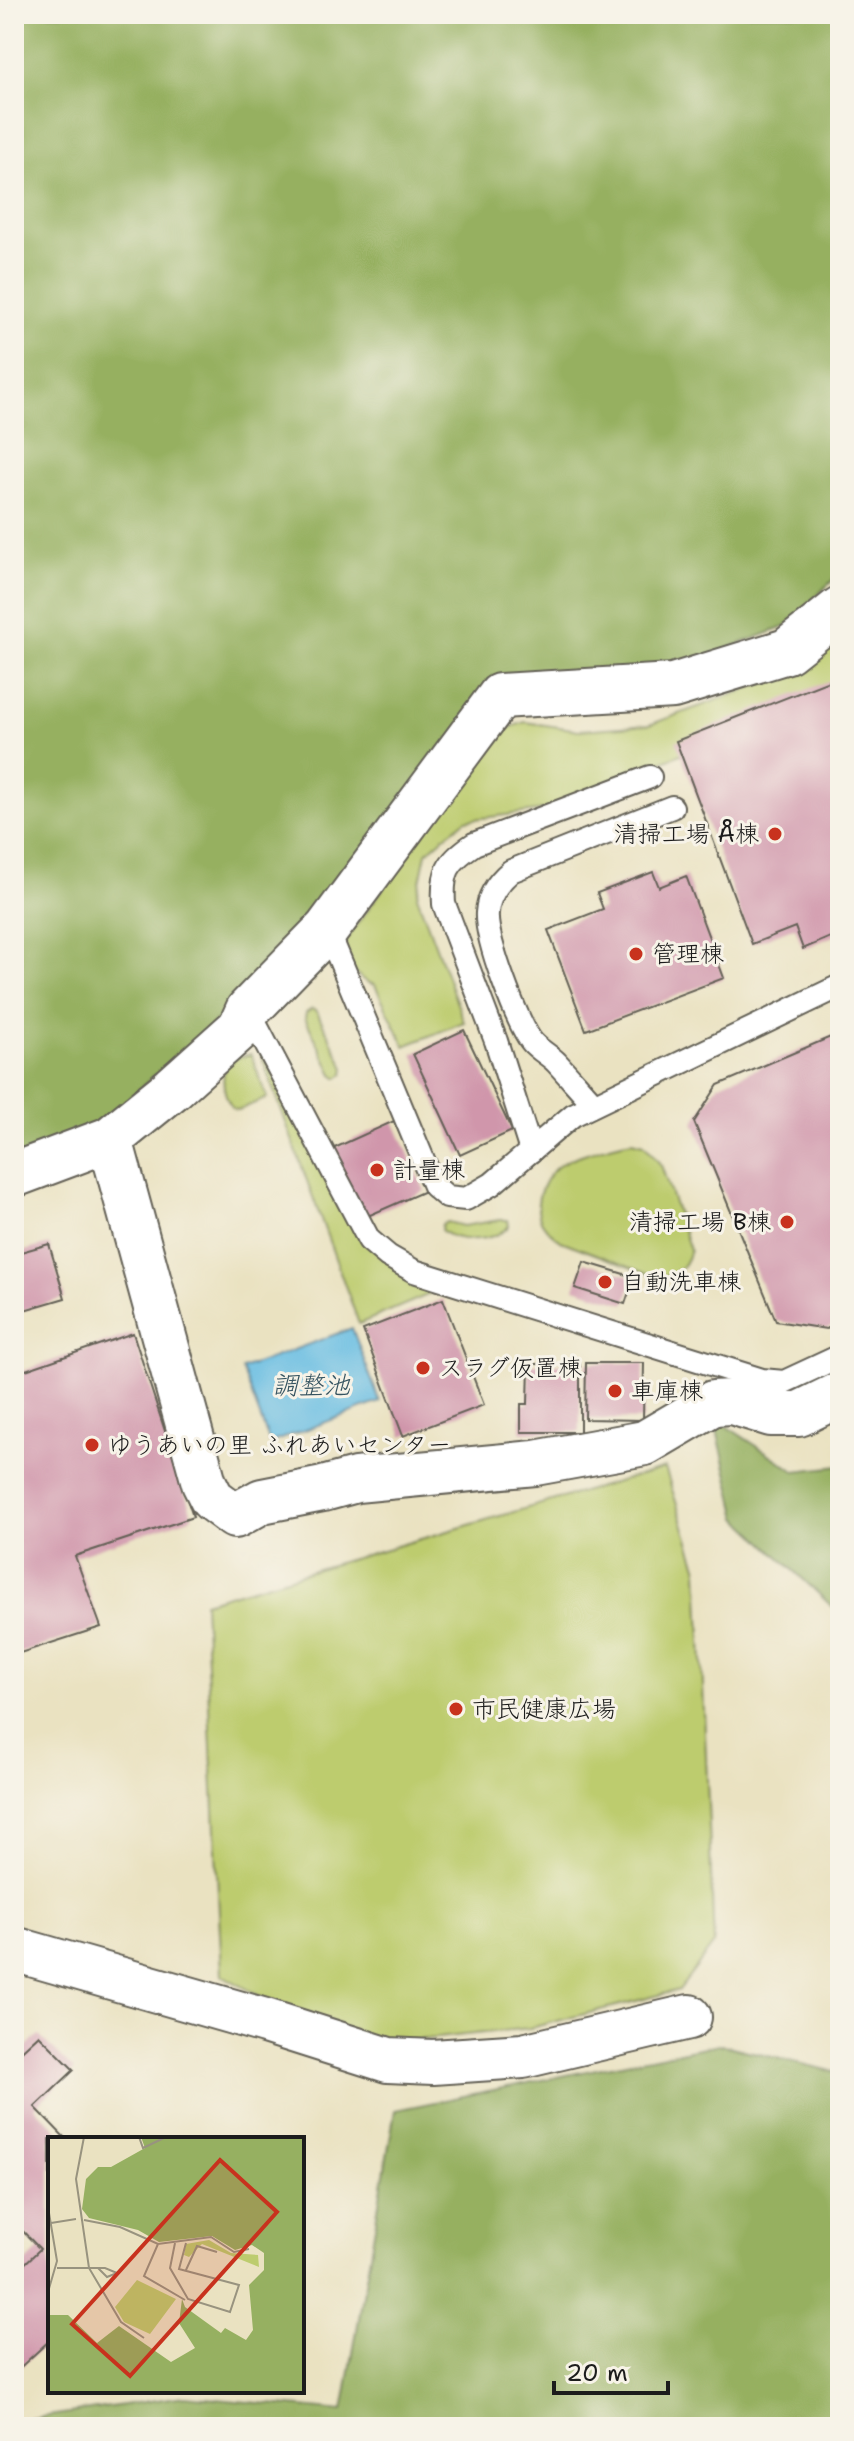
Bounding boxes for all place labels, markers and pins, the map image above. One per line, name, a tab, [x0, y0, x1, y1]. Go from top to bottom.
place label: 清掃工場 Å棟	[613, 818, 759, 850]
marker: 清掃工場 Å棟	[766, 825, 784, 843]
place label: 管理棟	[652, 938, 724, 970]
marker: 管理棟	[627, 945, 645, 963]
place label: 計量棟	[393, 1154, 465, 1186]
marker: 計量棟	[368, 1161, 386, 1179]
place label: 清掃工場 B棟	[629, 1206, 771, 1238]
marker: 清掃工場 B棟	[778, 1213, 796, 1231]
place label: 自動洗車棟	[621, 1266, 741, 1298]
marker: 自動洗車棟	[596, 1273, 614, 1291]
place label: スラグ仮置棟	[439, 1352, 582, 1384]
marker: スラグ仮置棟	[414, 1359, 432, 1377]
place label: 車庫棟	[631, 1375, 703, 1407]
marker: 車庫棟	[606, 1382, 624, 1400]
place label: ゆうあいの里 ふれあいセンター	[108, 1429, 451, 1461]
marker: ゆうあいの里 ふれあいセンター	[83, 1436, 101, 1454]
place label: 市民健康広場	[472, 1693, 616, 1725]
marker: 市民健康広場	[447, 1700, 465, 1718]

